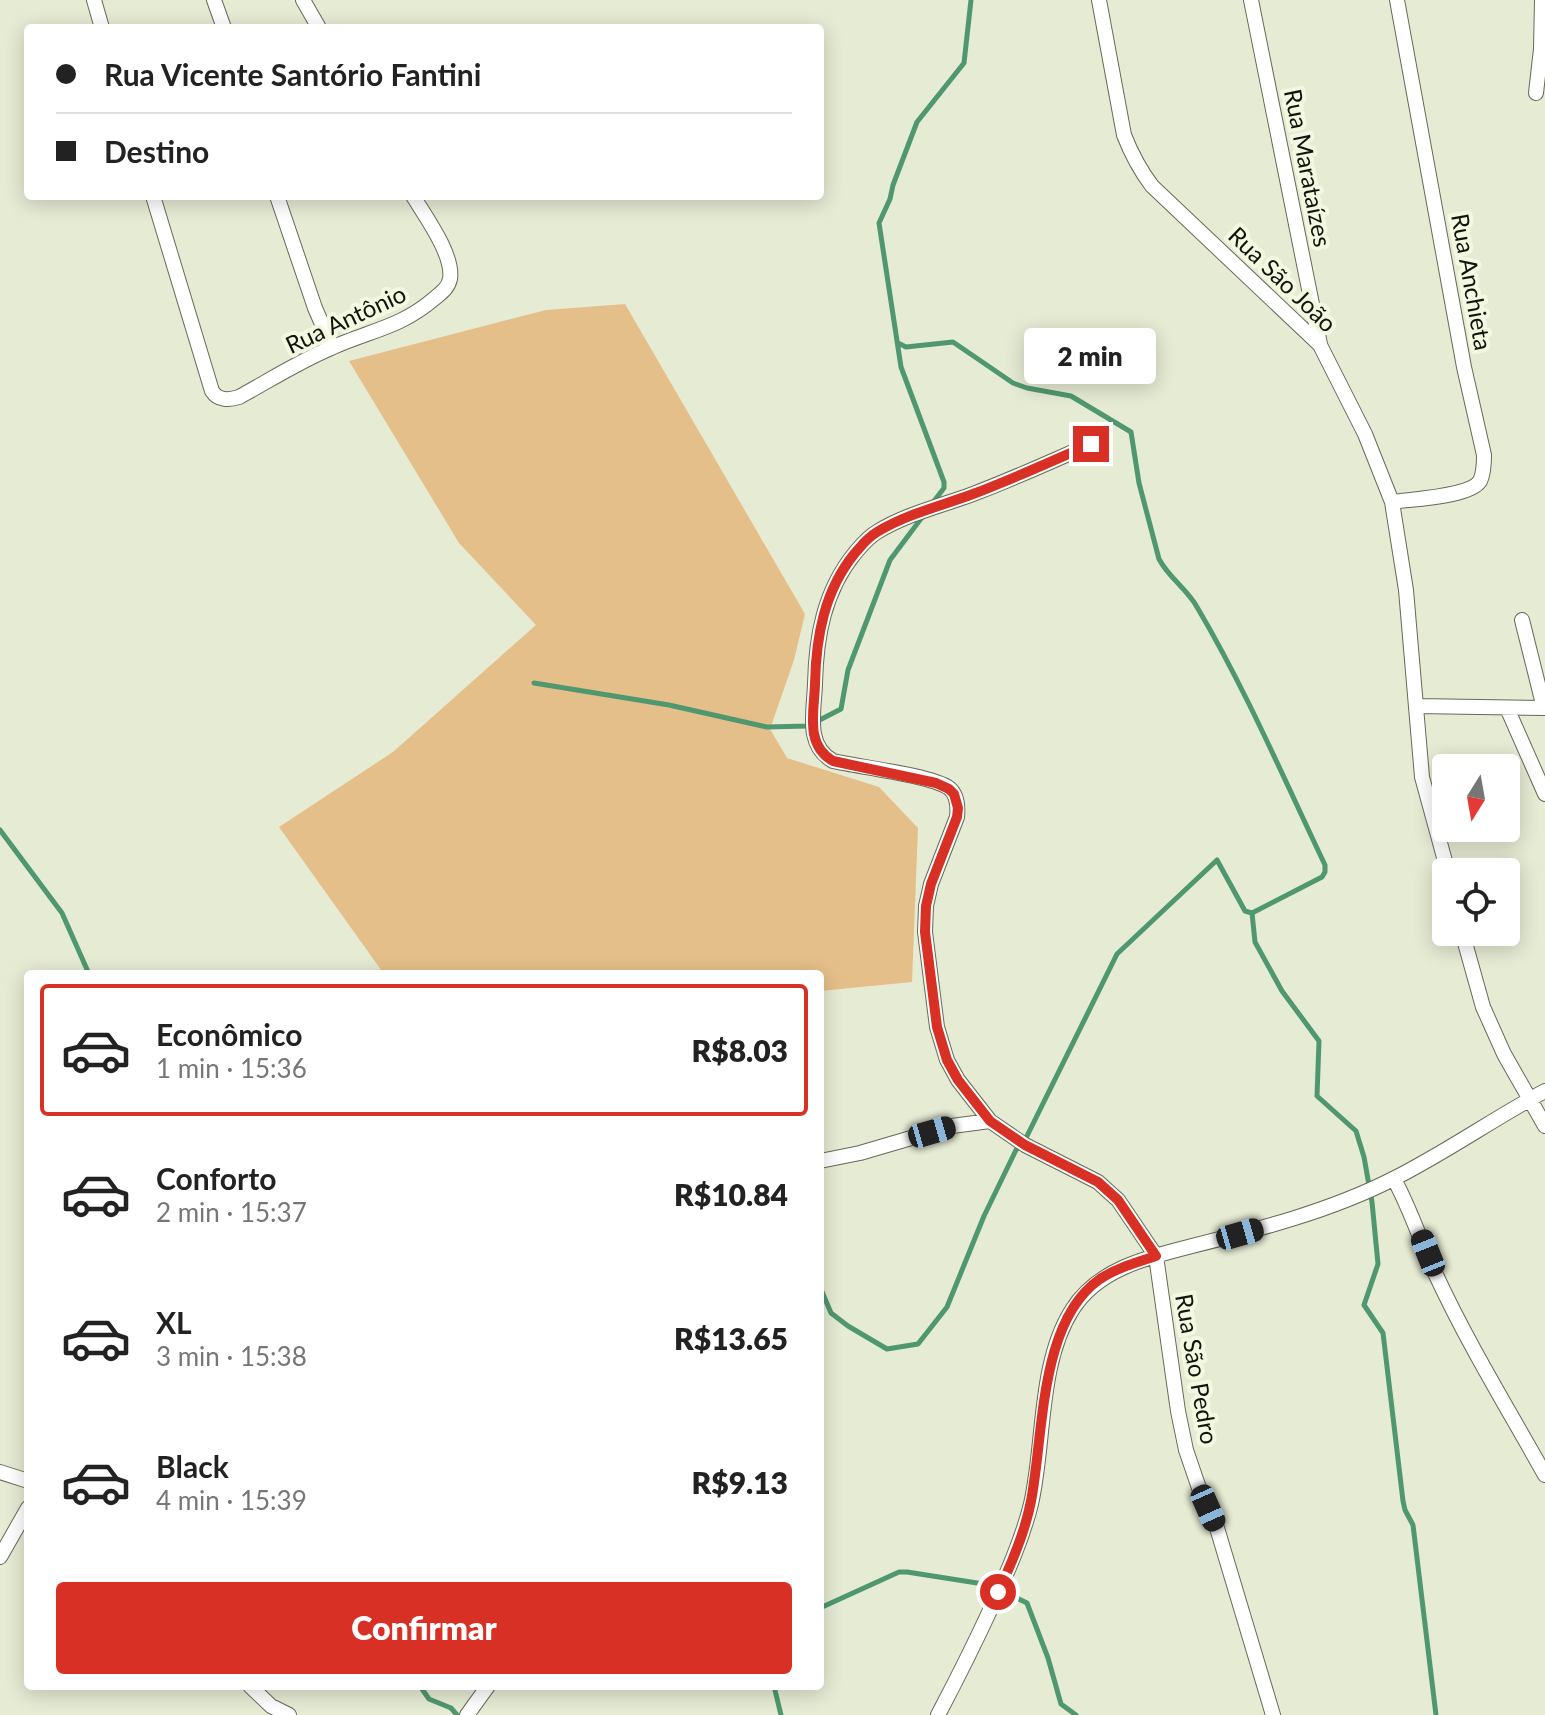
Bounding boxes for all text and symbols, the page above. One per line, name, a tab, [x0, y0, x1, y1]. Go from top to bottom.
text: Rua Vicente Santório Fantini	[104, 56, 481, 92]
street label: Rua Marataízes	[1279, 86, 1338, 249]
text: Destino	[104, 133, 209, 169]
street label: Rua Anchieta	[1446, 211, 1499, 352]
street label: Rua São João	[1223, 220, 1343, 338]
street label: Rua Antônio	[281, 278, 410, 359]
callout: 2 min	[1025, 328, 1157, 384]
text: 2 min	[1058, 340, 1122, 372]
route end	[1073, 426, 1109, 462]
north arrow	[1432, 754, 1520, 842]
map controls	[1432, 754, 1520, 946]
button: locate	[1432, 858, 1520, 946]
icon: car	[60, 1014, 132, 1086]
text: Econômico	[156, 1016, 302, 1052]
text: R$8.03	[692, 1032, 788, 1068]
text: 1 min · 15:36	[156, 1052, 307, 1084]
car	[906, 1114, 958, 1150]
icon: car	[60, 1158, 132, 1230]
text: Conforto	[156, 1160, 276, 1196]
text: R$10.84	[674, 1176, 788, 1212]
text: 2 min · 15:37	[156, 1196, 307, 1228]
car	[1214, 1216, 1266, 1252]
car	[1408, 1226, 1448, 1280]
street label: Rua São Pedro	[1170, 1291, 1225, 1446]
icon: car	[60, 1302, 132, 1374]
text: XL	[156, 1304, 192, 1340]
text: R$13.65	[674, 1320, 788, 1356]
text: 3 min · 15:38	[156, 1340, 307, 1372]
icon: car	[60, 1446, 132, 1518]
text: Black	[156, 1448, 229, 1484]
text: R$9.13	[692, 1464, 788, 1500]
car	[1187, 1481, 1229, 1535]
text: 4 min · 15:39	[156, 1484, 307, 1516]
route start	[980, 1574, 1016, 1610]
button: Confirmar	[56, 1582, 792, 1674]

